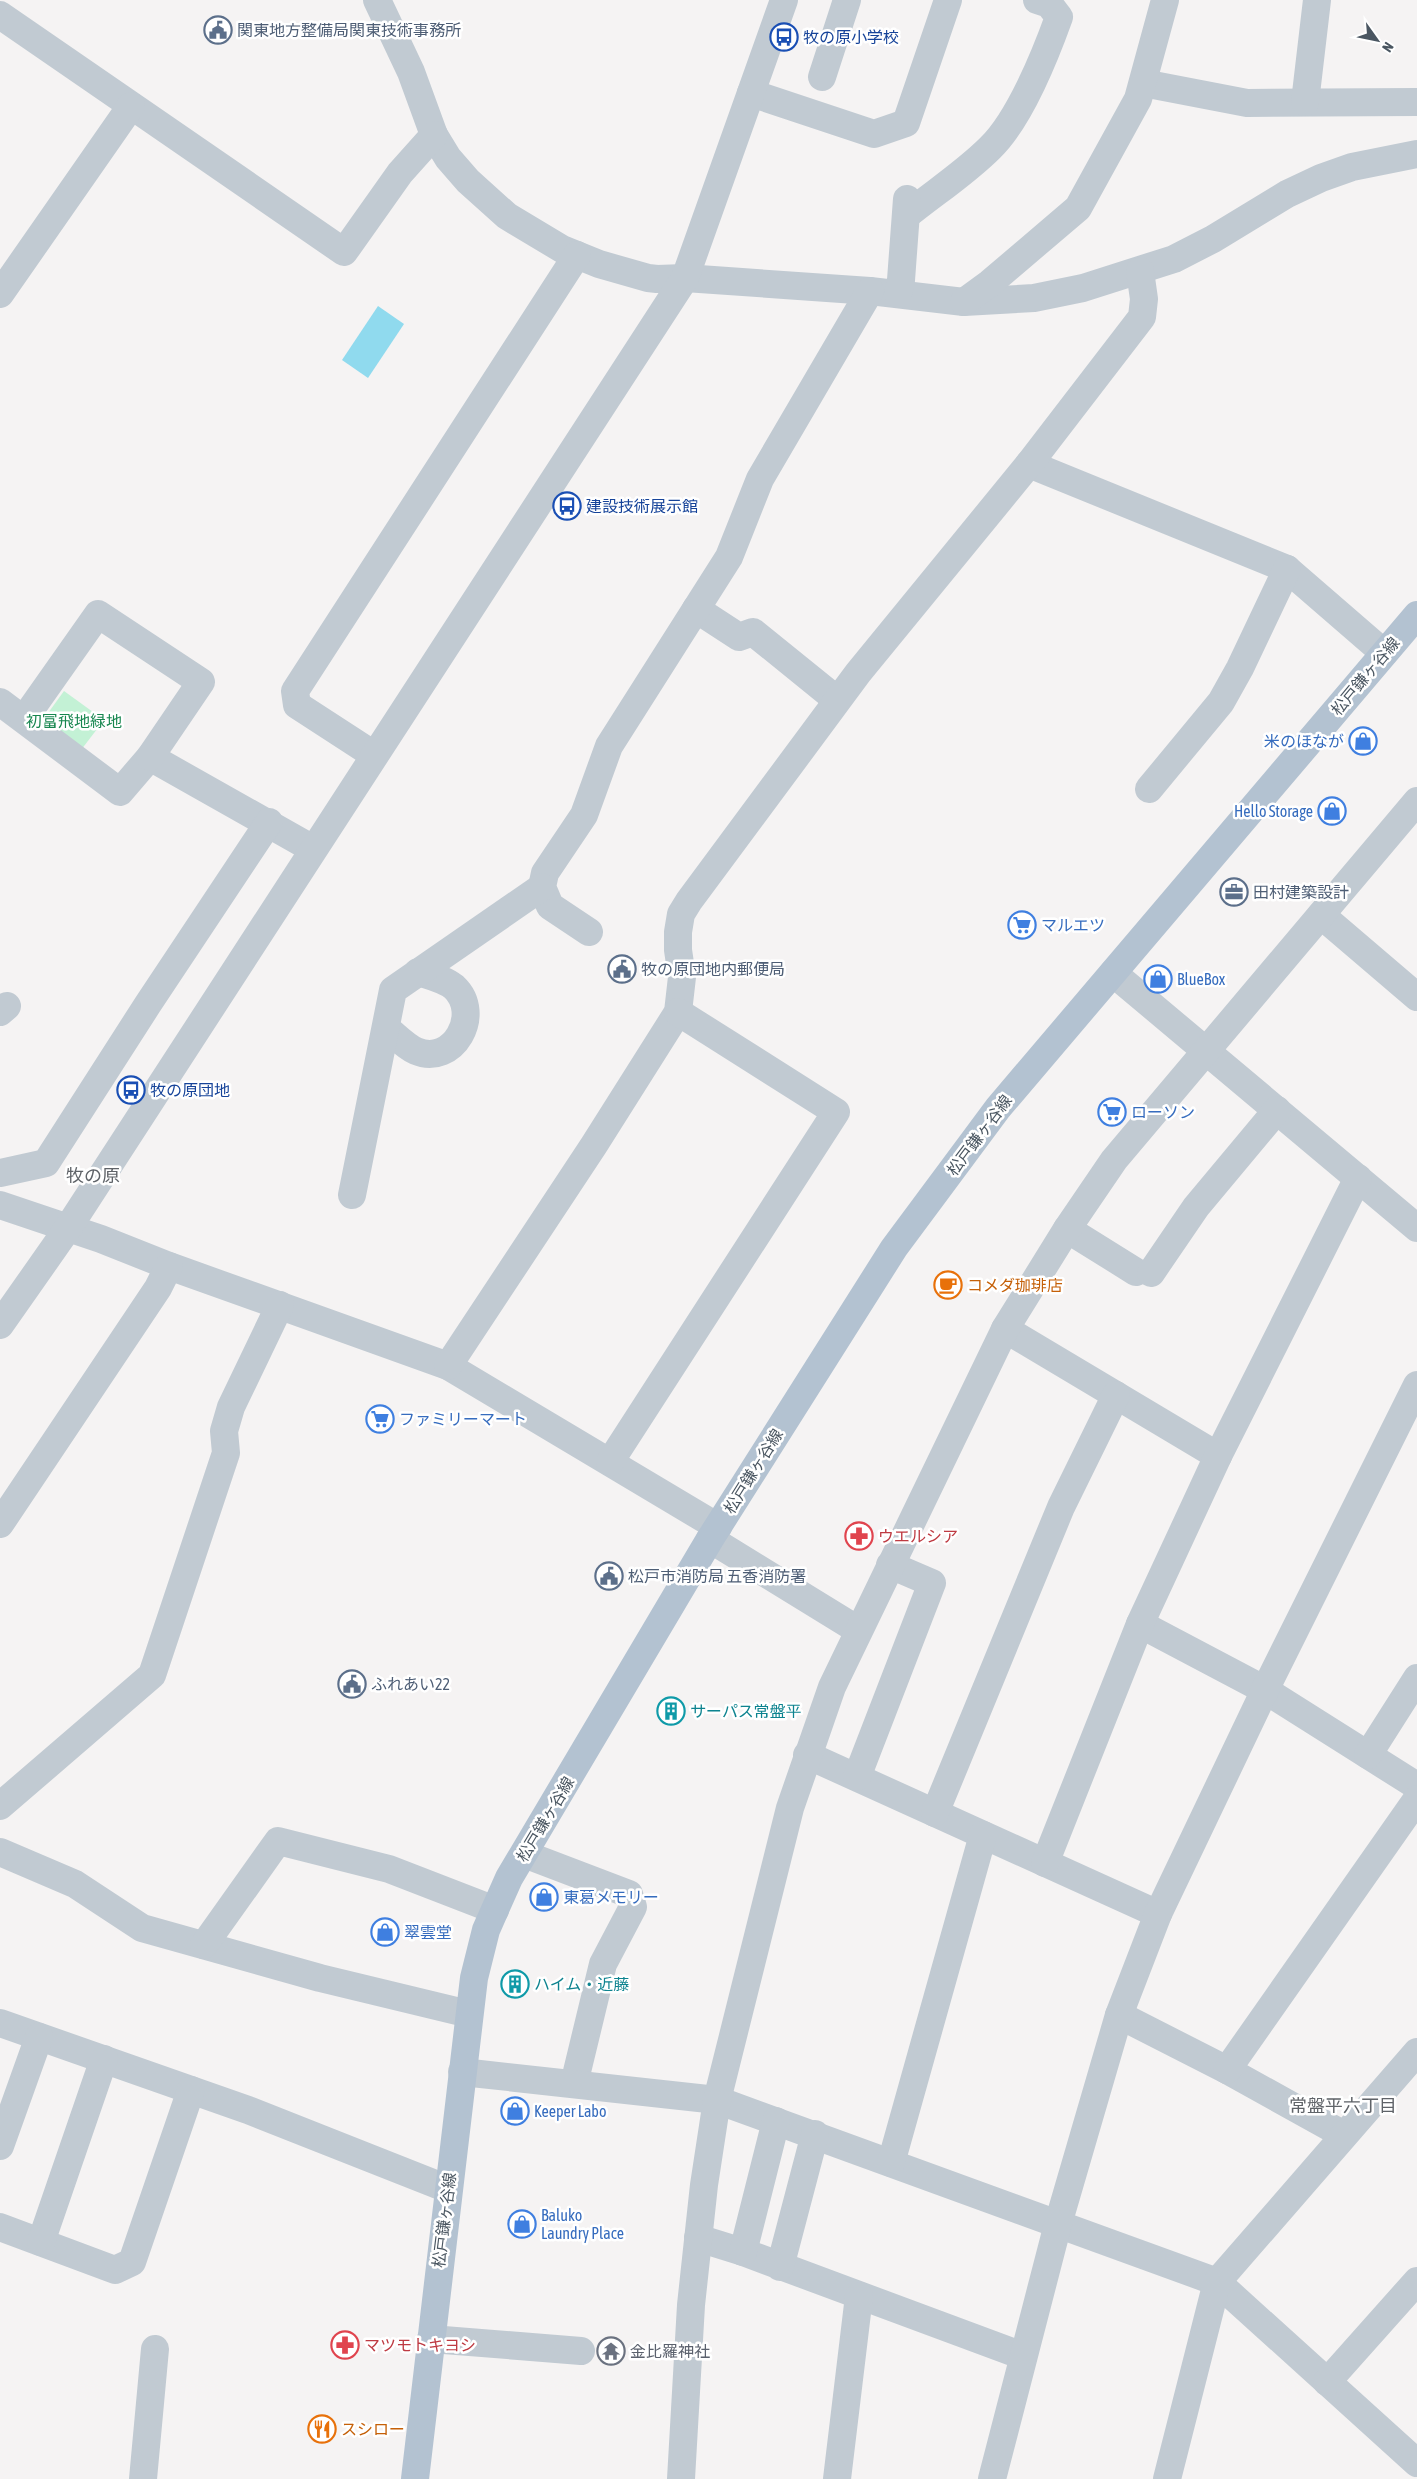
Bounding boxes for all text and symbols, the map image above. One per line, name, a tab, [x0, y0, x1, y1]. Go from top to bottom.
public building icon: 関東地方整備局関東技術事務所	[203, 15, 233, 45]
north arrow	[1352, 15, 1402, 65]
place label: 関東地方整備局関東技術事務所	[237, 21, 461, 39]
bus stop icon: 牧の原小学校	[769, 22, 799, 52]
place label: 牧の原小学校	[803, 28, 899, 46]
text: N	[1379, 39, 1397, 55]
bus stop icon: 建設技術展示館	[552, 491, 582, 521]
place label: 建設技術展示館	[586, 497, 698, 515]
street label: 松戸鎌ヶ谷線	[1327, 633, 1403, 719]
park label: 初富飛地緑地	[26, 712, 122, 730]
shop icon: 米のほなが	[1348, 726, 1378, 756]
place label: 米のほなが	[1264, 732, 1344, 750]
shop icon: Hello Storage	[1317, 796, 1347, 826]
place label: Hello Storage	[1234, 802, 1313, 821]
office icon: 田村建築設計	[1219, 877, 1249, 907]
place label: 田村建築設計	[1253, 883, 1349, 901]
supermarket icon: マルエツ	[1007, 910, 1037, 940]
place label: マルエツ	[1041, 916, 1105, 934]
public building icon: 牧の原団地内郵便局	[607, 954, 637, 984]
place label: 牧の原団地内郵便局	[641, 960, 785, 978]
shop icon: BlueBox	[1143, 964, 1173, 994]
place label: BlueBox	[1177, 970, 1226, 988]
bus stop icon: 牧の原団地	[116, 1075, 146, 1105]
place label: 牧の原団地	[150, 1081, 230, 1099]
street label: 松戸鎌ヶ谷線	[943, 1091, 1015, 1179]
supermarket icon: ローソン	[1097, 1097, 1127, 1127]
place label: ローソン	[1131, 1103, 1195, 1121]
district label: 牧の原	[66, 1165, 120, 1186]
cafe icon: コメダ珈琲店	[933, 1270, 963, 1300]
place label: コメダ珈琲店	[967, 1276, 1063, 1294]
supermarket icon: ファミリーマート	[365, 1404, 395, 1434]
place label: ファミリーマート	[399, 1410, 527, 1428]
street label: 松戸鎌ヶ谷線	[720, 1426, 786, 1516]
pharmacy icon: ウエルシア	[844, 1521, 874, 1551]
place label: ウエルシア	[878, 1527, 958, 1545]
public building icon: 松戸市消防局 五香消防署	[594, 1561, 624, 1591]
place label: 松戸市消防局 五香消防署	[628, 1567, 806, 1585]
public building icon: ふれあい22	[337, 1669, 367, 1699]
place label: ふれあい22	[371, 1675, 450, 1693]
building icon: サーパス常盤平	[656, 1696, 686, 1726]
place label: サーパス常盤平	[690, 1702, 802, 1720]
street label: 松戸鎌ヶ谷線	[513, 1773, 577, 1865]
shop icon: 東葛メモリー	[529, 1882, 559, 1912]
place label: 東葛メモリー	[563, 1888, 659, 1906]
shop icon: 翠雲堂	[370, 1917, 400, 1947]
place label: 翠雲堂	[404, 1923, 452, 1941]
building icon: ハイム・近藤	[500, 1969, 530, 1999]
place label: ハイム・近藤	[534, 1975, 629, 1993]
district label: 常盤平六丁目	[1289, 2095, 1397, 2116]
shop icon: Keeper Labo	[500, 2096, 530, 2126]
place label: Keeper Labo	[534, 2102, 606, 2121]
street label: 松戸鎌ヶ谷線	[429, 2171, 459, 2269]
place label: Baluko Laundry Place	[541, 2206, 624, 2243]
shop icon: Baluko Laundry Place	[507, 2209, 537, 2239]
pharmacy icon: マツモトキヨシ	[330, 2330, 360, 2360]
place label: マツモトキヨシ	[364, 2336, 476, 2354]
temple icon: 金比羅神社	[596, 2336, 626, 2366]
place label: 金比羅神社	[630, 2342, 710, 2360]
restaurant icon: スシロー	[307, 2414, 337, 2444]
place label: スシロー	[341, 2420, 405, 2438]

